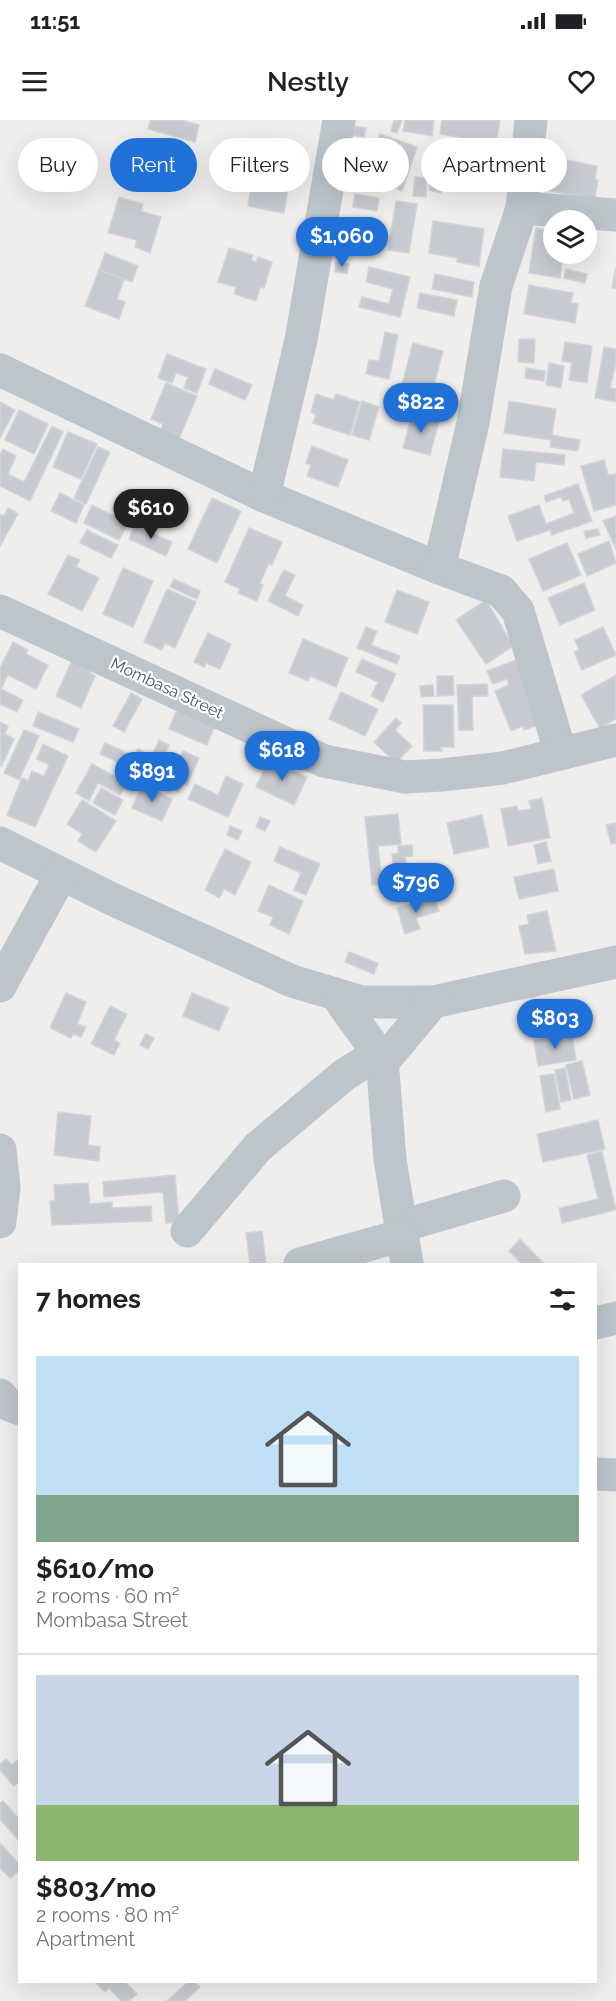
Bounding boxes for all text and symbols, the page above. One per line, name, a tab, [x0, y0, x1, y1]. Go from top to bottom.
text: 11:51	[30, 8, 80, 34]
icon: menu	[18, 65, 51, 98]
icon: heart	[565, 65, 598, 98]
text: Nestly	[267, 66, 349, 97]
chip: Buy	[18, 138, 98, 192]
chip: Rent	[110, 138, 197, 192]
chip: Filters	[209, 138, 310, 192]
chip: New	[322, 138, 409, 192]
chip: Apartment	[421, 138, 567, 192]
map controls	[543, 210, 597, 264]
button: layers	[543, 210, 597, 264]
pin: $1,060	[293, 217, 391, 268]
text: $1,060	[310, 224, 374, 248]
pin: $822	[385, 383, 457, 434]
text: $822	[397, 390, 445, 414]
pin: $610	[115, 489, 187, 540]
text: $610	[128, 496, 174, 520]
street label: Mombasa Street	[108, 654, 227, 723]
pin: $618	[246, 731, 318, 782]
text: $618	[259, 738, 305, 762]
pin: $891	[116, 752, 188, 803]
text: $891	[129, 759, 175, 783]
pin: $796	[380, 863, 452, 914]
text: $796	[392, 870, 440, 894]
pin: $803	[519, 999, 591, 1050]
text: $803	[531, 1006, 579, 1030]
icon: filters	[546, 1283, 579, 1316]
text: 7 homes	[36, 1284, 141, 1314]
icon: home	[254, 1395, 362, 1503]
text: $610/mo	[36, 1554, 154, 1584]
text: 2 rooms · 60 m²	[36, 1584, 180, 1608]
text: Mombasa Street	[36, 1608, 188, 1632]
icon: home	[254, 1714, 362, 1822]
text: $803/mo	[36, 1873, 156, 1903]
text: 2 rooms · 80 m²	[36, 1903, 179, 1927]
text: Apartment	[36, 1927, 135, 1951]

